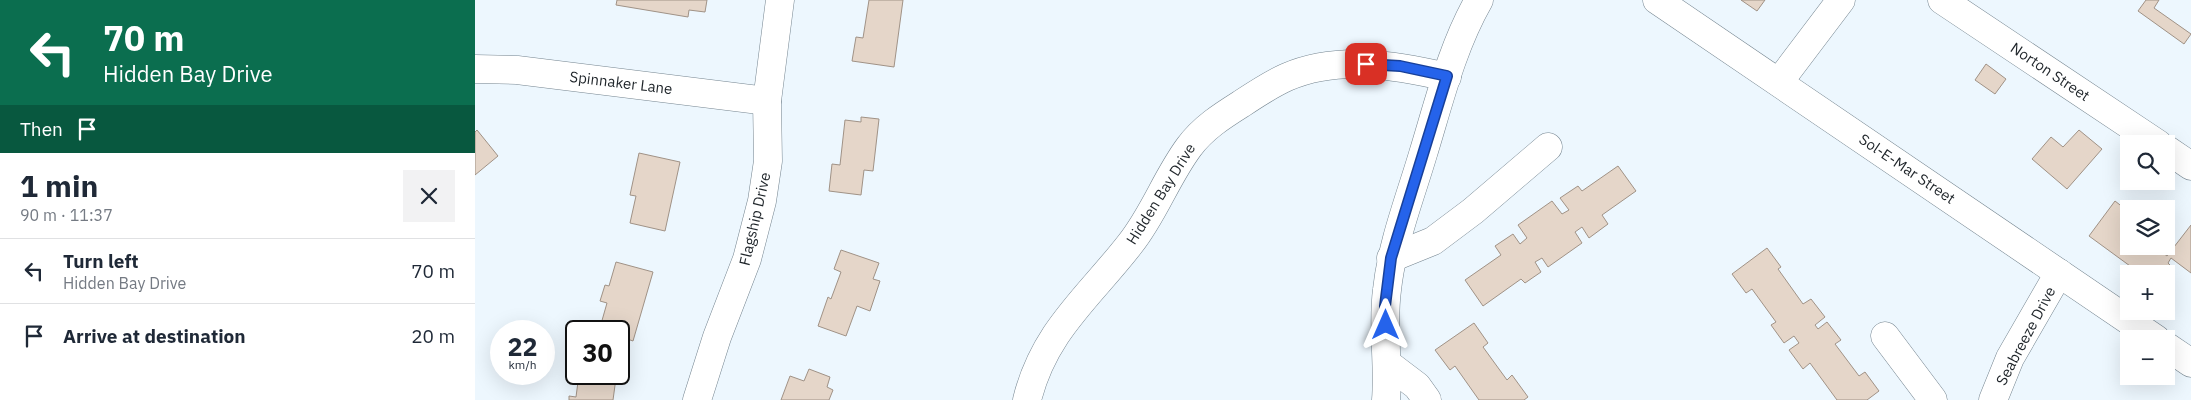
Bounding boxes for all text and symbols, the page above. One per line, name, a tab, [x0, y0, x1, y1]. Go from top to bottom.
text: 70 m	[103, 15, 185, 61]
icon: left	[20, 20, 85, 85]
street label: Norton Street	[2007, 38, 2093, 105]
pin	[1345, 43, 1387, 85]
icon: arrive	[1352, 50, 1380, 78]
text: Hidden Bay Drive	[103, 59, 273, 88]
street label: Spinnaker Lane	[569, 67, 674, 98]
icon: arrive	[73, 115, 101, 143]
text: Then	[20, 117, 63, 141]
street label: Sol-E-Mar Street	[1855, 129, 1959, 208]
map controls	[2120, 135, 2175, 385]
button: search	[2120, 135, 2175, 190]
street label: Hidden Bay Drive	[1122, 140, 1199, 248]
text: 1 min	[20, 166, 98, 205]
button: close	[403, 170, 455, 222]
street label: Flagship Drive	[735, 170, 774, 267]
button: layers	[2120, 200, 2175, 255]
text: 90 m · 11:37	[20, 205, 113, 225]
text: Turn left	[63, 249, 139, 273]
icon: left	[20, 257, 48, 285]
text: 70 m	[411, 259, 455, 283]
button: +	[2120, 265, 2175, 320]
text: Hidden Bay Drive	[63, 273, 186, 293]
street label: Seabreeze Drive	[1992, 283, 2060, 388]
position arrow	[1359, 298, 1411, 350]
speed limit sign: 30	[565, 320, 630, 385]
icon: arrive	[20, 322, 48, 350]
text: Arrive at destination	[63, 324, 246, 348]
text: 20 m	[411, 324, 455, 348]
text: 22	[507, 330, 538, 363]
button: −	[2120, 330, 2175, 385]
text: km/h	[508, 357, 537, 372]

